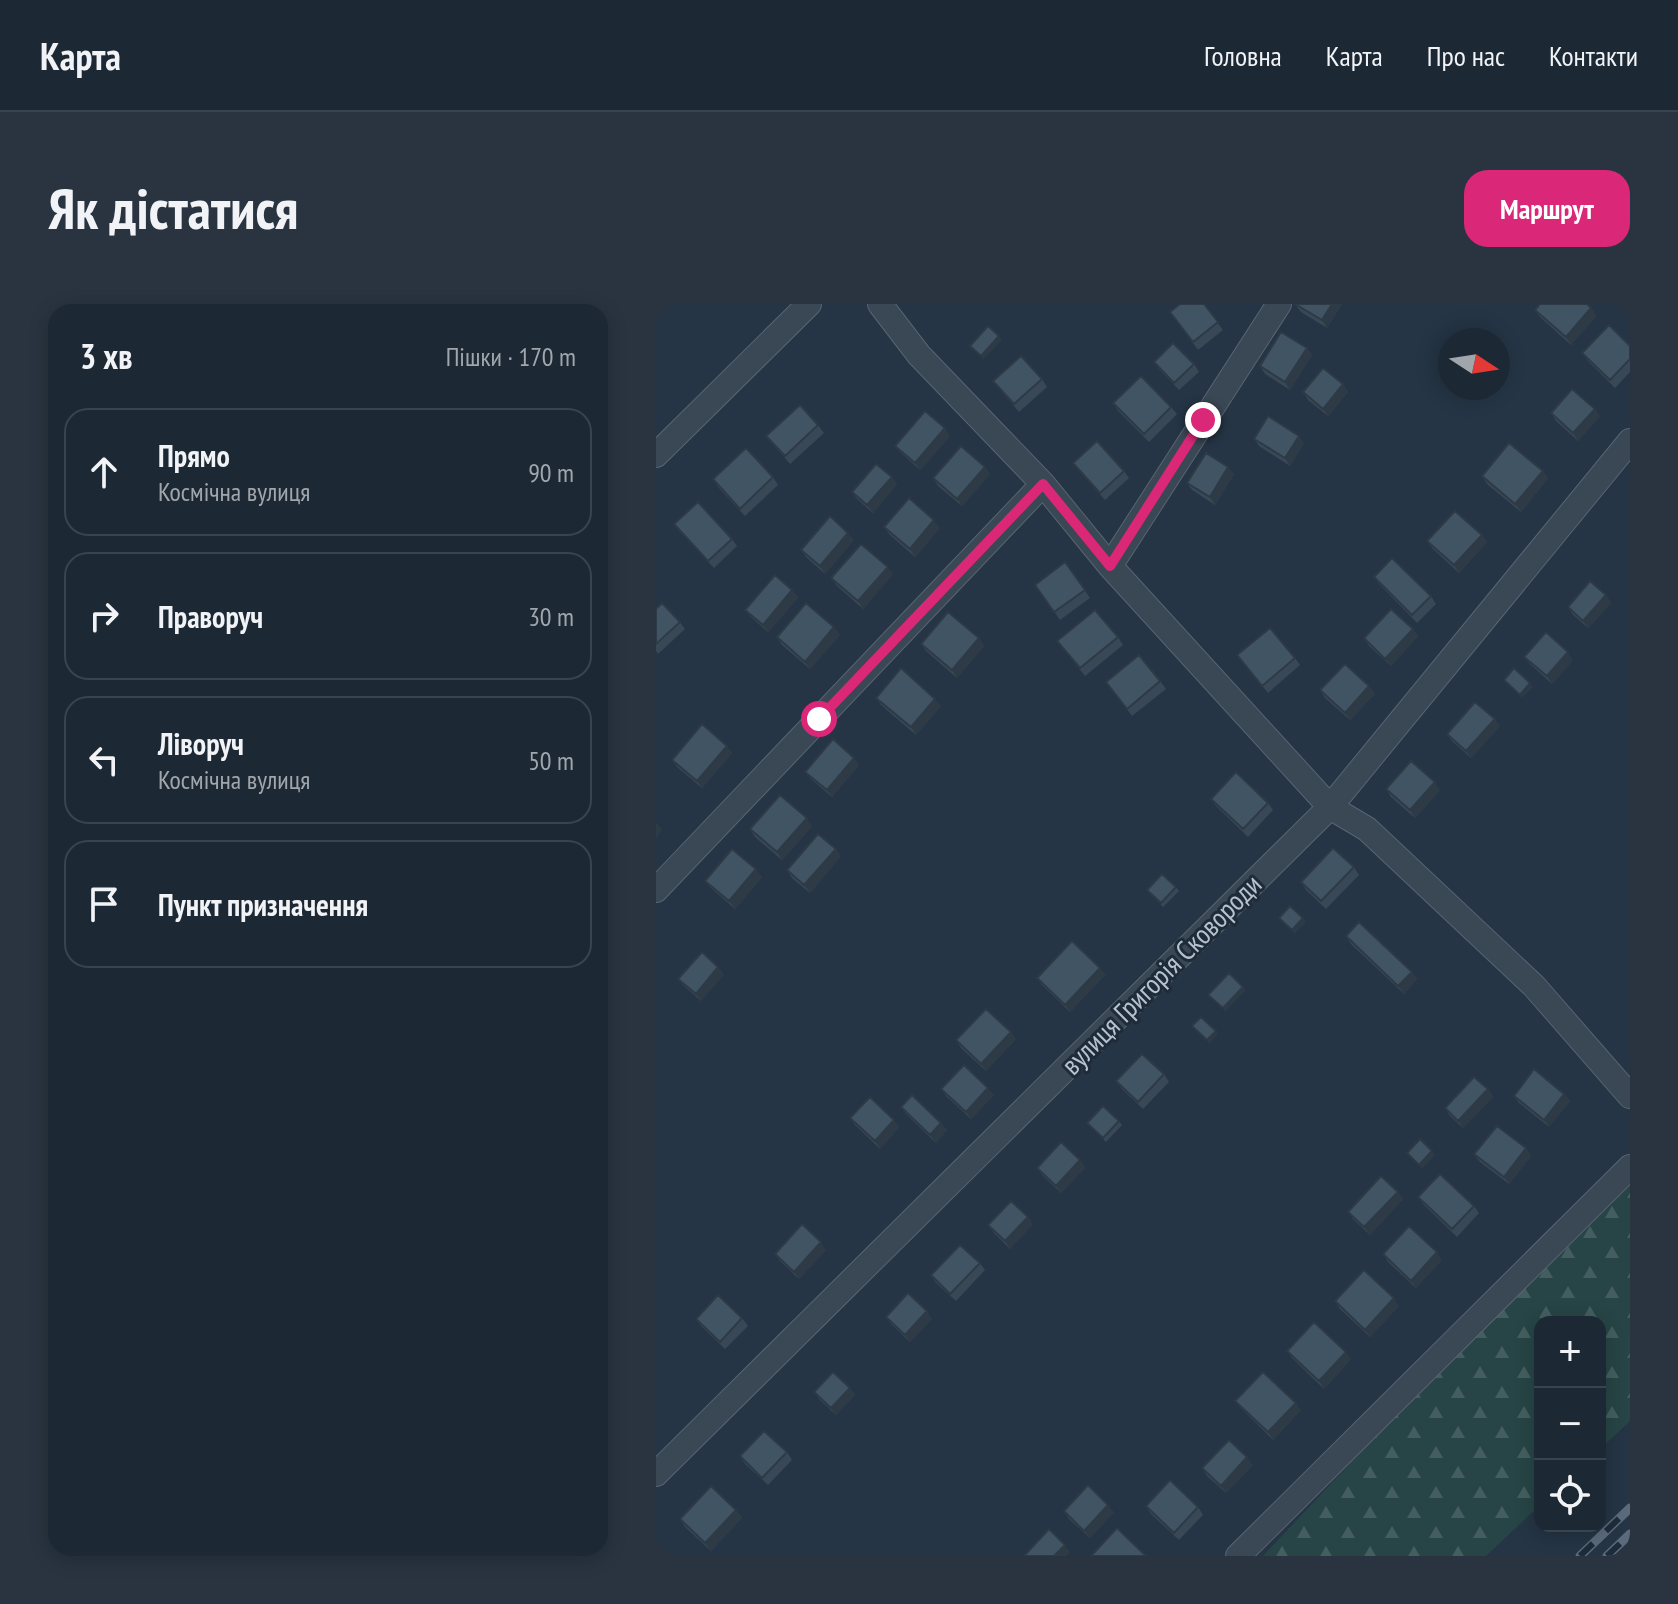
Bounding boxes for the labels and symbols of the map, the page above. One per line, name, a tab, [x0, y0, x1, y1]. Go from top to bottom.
north arrow	[1438, 328, 1510, 400]
route end	[1185, 402, 1221, 438]
route start	[801, 701, 837, 737]
street label: вулиця Григорія Сковороди	[1053, 866, 1269, 1082]

